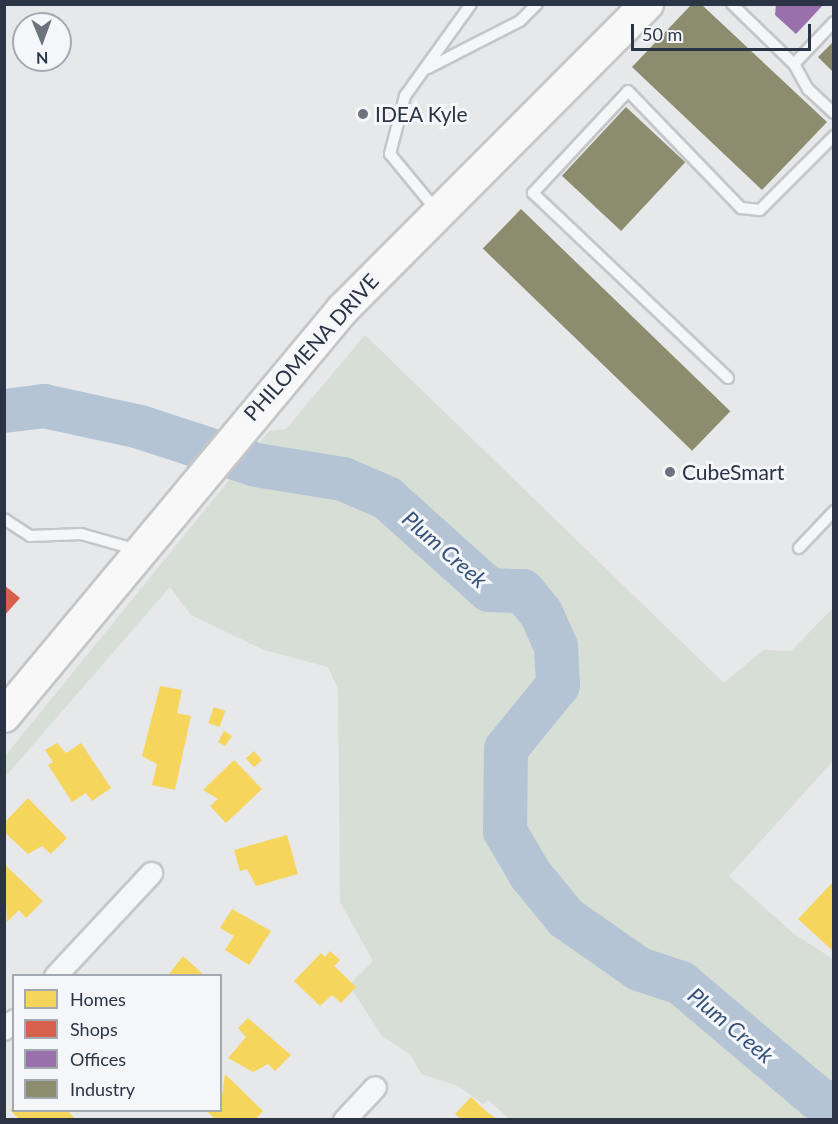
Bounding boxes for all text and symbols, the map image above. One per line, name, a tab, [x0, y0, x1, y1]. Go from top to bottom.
north arrow	[12, 12, 72, 72]
scale bar	[634, 12, 814, 50]
text: 50 m	[642, 23, 682, 45]
text: N	[36, 49, 49, 68]
place label: IDEA Kyle	[375, 101, 468, 127]
marker: IDEA Kyle	[356, 107, 370, 121]
street label: PHILOMENA DRIVE	[238, 268, 384, 426]
place label: CubeSmart	[682, 459, 784, 485]
marker: CubeSmart	[663, 465, 677, 479]
water label: Plum Creek	[397, 505, 493, 593]
legend	[12, 974, 222, 1112]
water label: Plum Creek	[683, 982, 779, 1068]
text: Homes	[70, 988, 126, 1010]
text: Shops	[70, 1018, 118, 1040]
text: Offices	[70, 1048, 126, 1070]
text: Industry	[70, 1078, 135, 1100]

